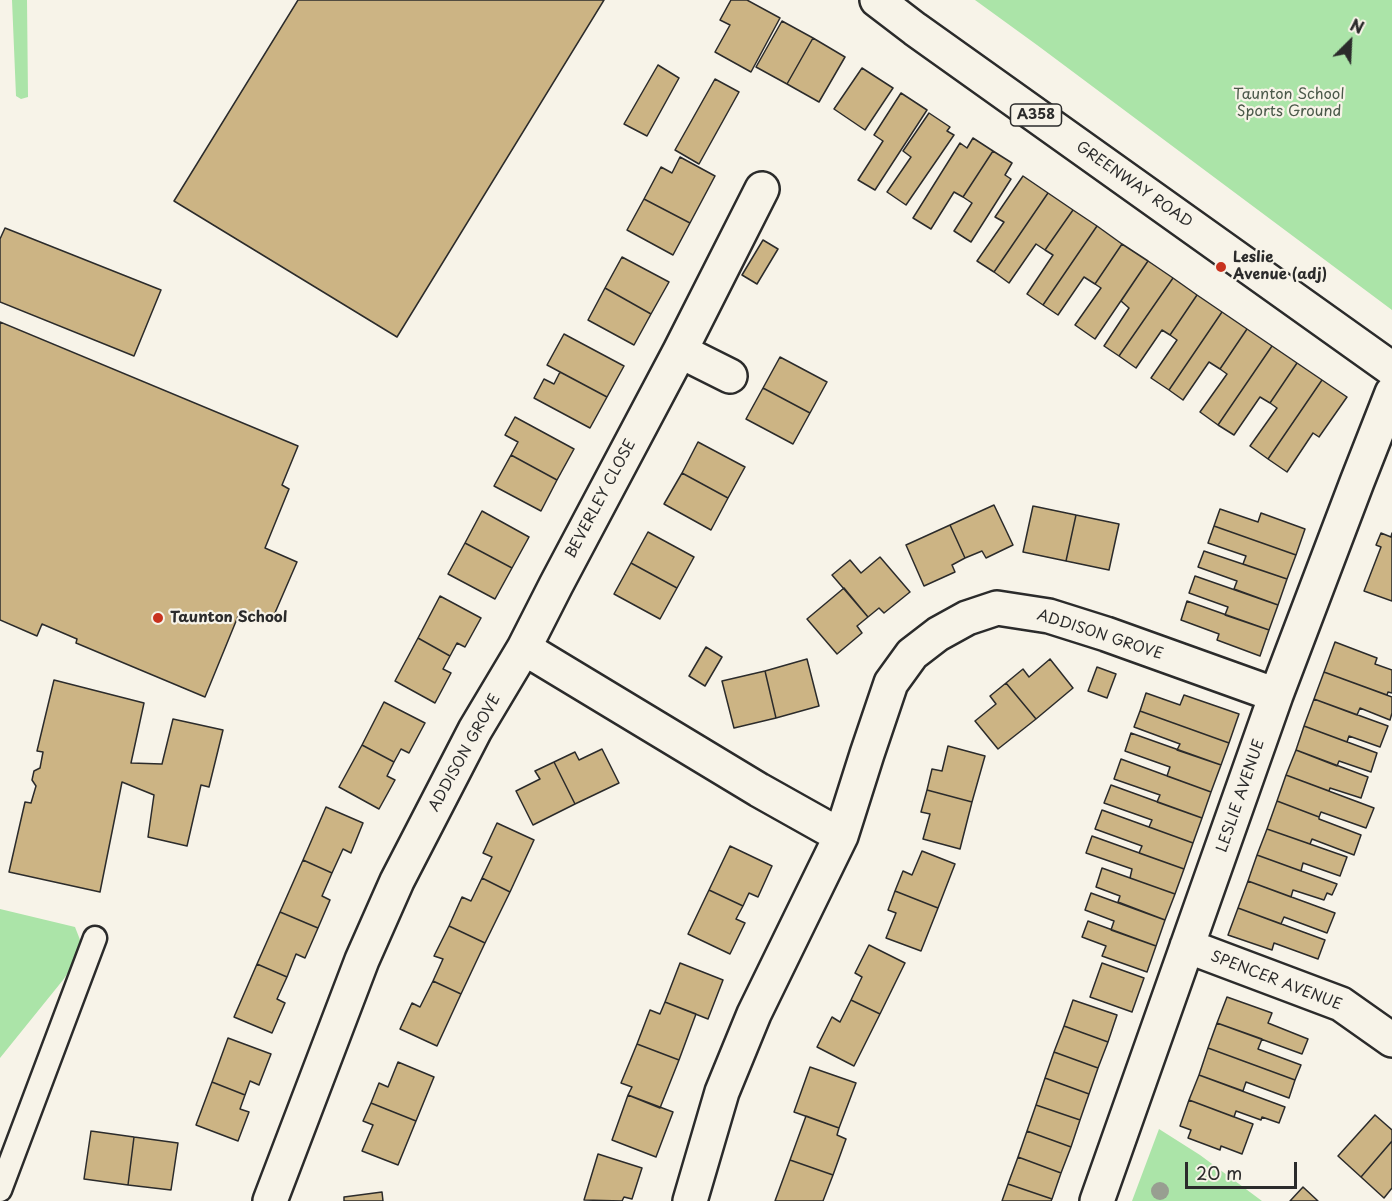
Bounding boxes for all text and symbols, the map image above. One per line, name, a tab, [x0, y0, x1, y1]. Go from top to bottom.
north arrow	[1320, 12, 1380, 72]
text: N	[1347, 12, 1368, 39]
park label: Taunton School Sports Ground	[1233, 86, 1345, 121]
road number: A358	[1010, 104, 1062, 126]
street label: GREENWAY ROAD	[1072, 138, 1196, 232]
place label: Leslie Avenue (adj)	[1233, 249, 1327, 284]
marker: Leslie Avenue (adj)	[1214, 260, 1228, 274]
street label: BEVERLEY CLOSE	[562, 436, 640, 562]
street label: ADDISON GROVE	[1035, 606, 1165, 664]
place label: Taunton School	[170, 609, 287, 627]
marker: Taunton School	[151, 611, 165, 625]
street label: ADDISON GROVE	[425, 691, 505, 815]
street label: LESLIE AVENUE	[1213, 737, 1269, 855]
street label: SPENCER AVENUE	[1208, 948, 1344, 1014]
scale bar	[1188, 1150, 1300, 1188]
text: 20 m	[1196, 1159, 1242, 1186]

